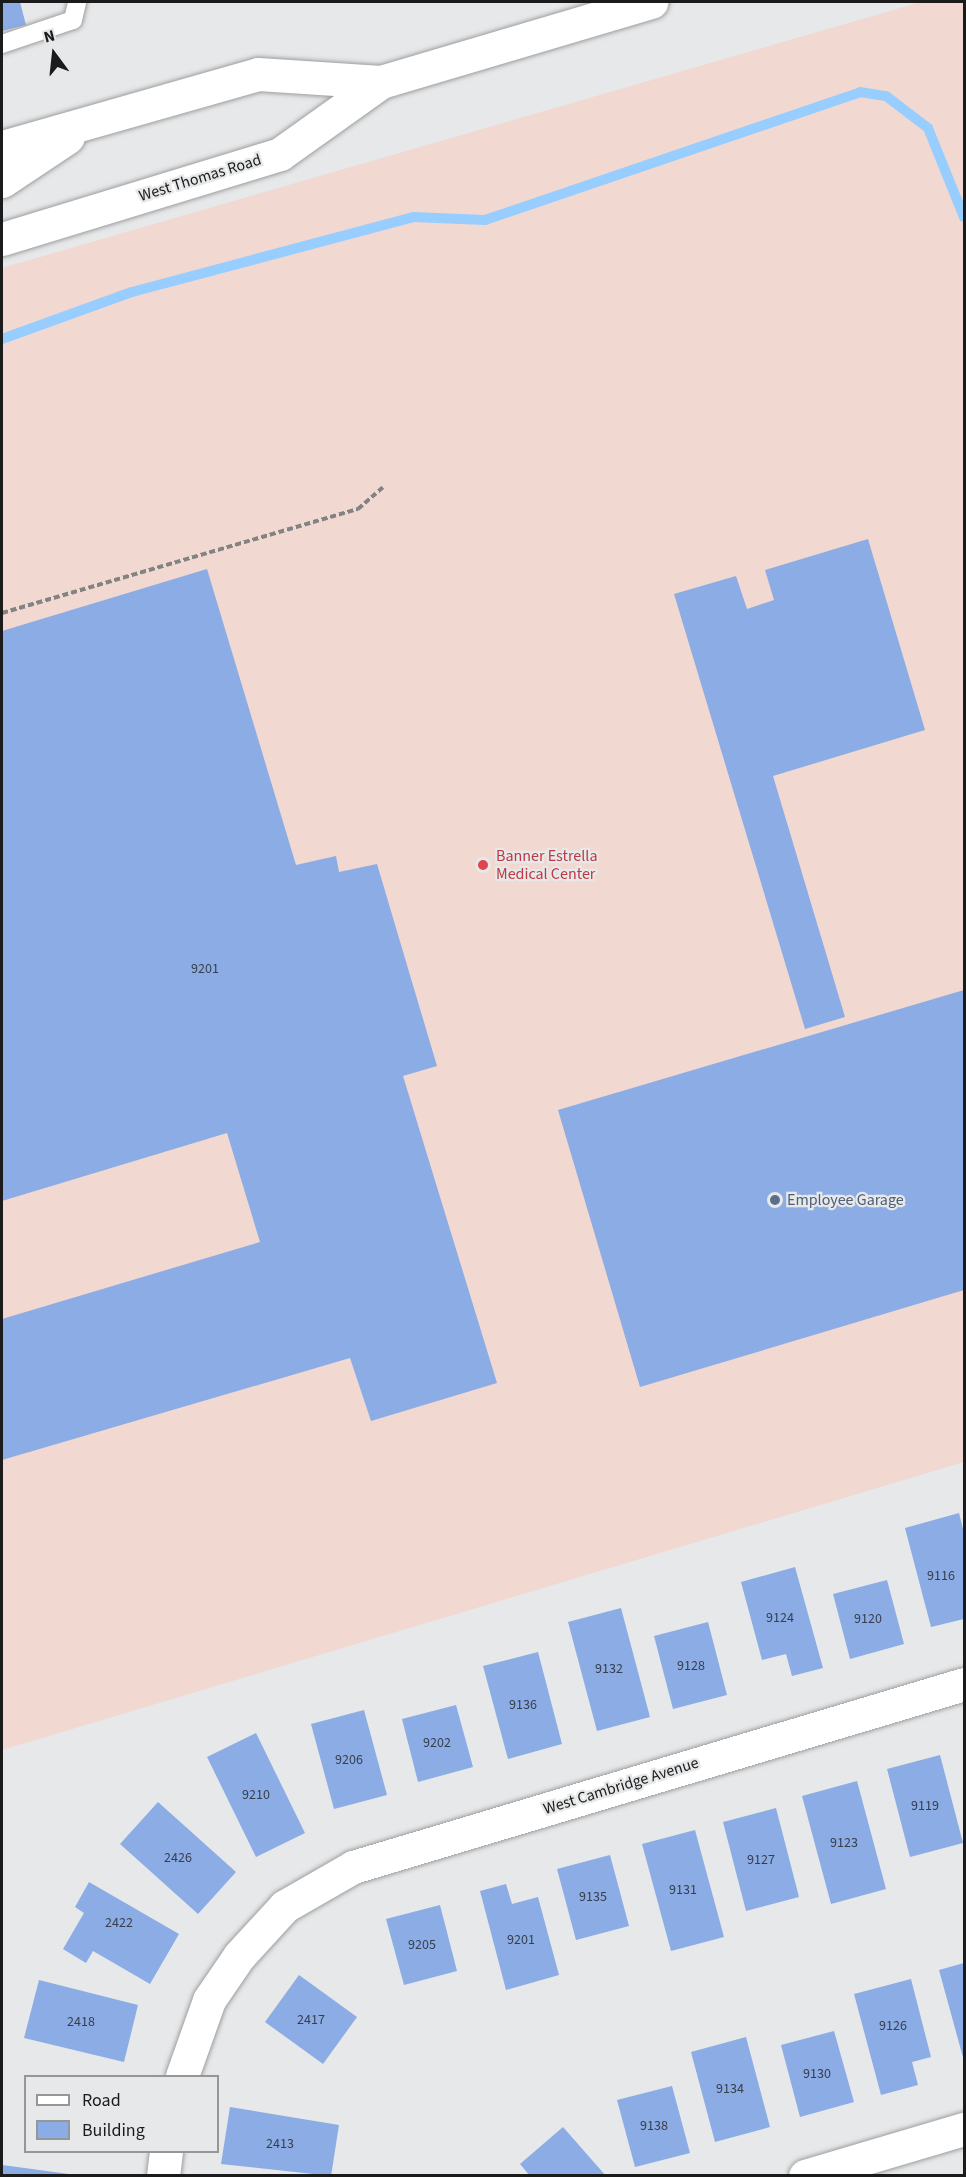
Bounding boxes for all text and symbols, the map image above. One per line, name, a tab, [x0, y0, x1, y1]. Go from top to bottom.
north arrow	[24, 24, 84, 84]
text: N	[41, 25, 57, 49]
street label: West Thomas Road	[136, 150, 264, 206]
place label: Banner Estrella Medical Center	[496, 846, 597, 884]
marker: Banner Estrella Medical Center	[474, 856, 492, 874]
house number: 9201	[191, 961, 219, 977]
place label: Employee Garage	[787, 1190, 904, 1210]
marker: Employee Garage	[768, 1193, 782, 1207]
house number: 9116	[927, 1568, 955, 1584]
house number: 9124	[766, 1610, 794, 1626]
house number: 9120	[854, 1611, 882, 1627]
house number: 9128	[677, 1658, 705, 1674]
house number: 9132	[595, 1661, 623, 1677]
house number: 9136	[509, 1697, 537, 1713]
house number: 9202	[423, 1735, 451, 1751]
house number: 9206	[335, 1752, 363, 1768]
street label: West Cambridge Avenue	[541, 1753, 701, 1819]
house number: 9210	[242, 1787, 270, 1803]
house number: 9119	[911, 1798, 939, 1814]
house number: 9123	[830, 1835, 858, 1851]
house number: 2426	[164, 1850, 192, 1866]
house number: 9127	[747, 1852, 775, 1868]
house number: 9131	[669, 1882, 697, 1898]
house number: 9135	[579, 1889, 607, 1905]
house number: 2422	[105, 1915, 133, 1931]
house number: 9201	[507, 1932, 535, 1948]
house number: 9205	[408, 1937, 436, 1953]
house number: 2417	[297, 2012, 325, 2028]
house number: 2418	[67, 2014, 95, 2030]
house number: 9126	[879, 2018, 907, 2034]
house number: 9130	[803, 2066, 831, 2082]
legend	[24, 2075, 219, 2153]
house number: 9134	[716, 2081, 744, 2097]
text: Road	[82, 2088, 121, 2113]
text: Building	[82, 2118, 145, 2143]
house number: 9138	[640, 2118, 668, 2134]
house number: 2413	[266, 2136, 294, 2152]

